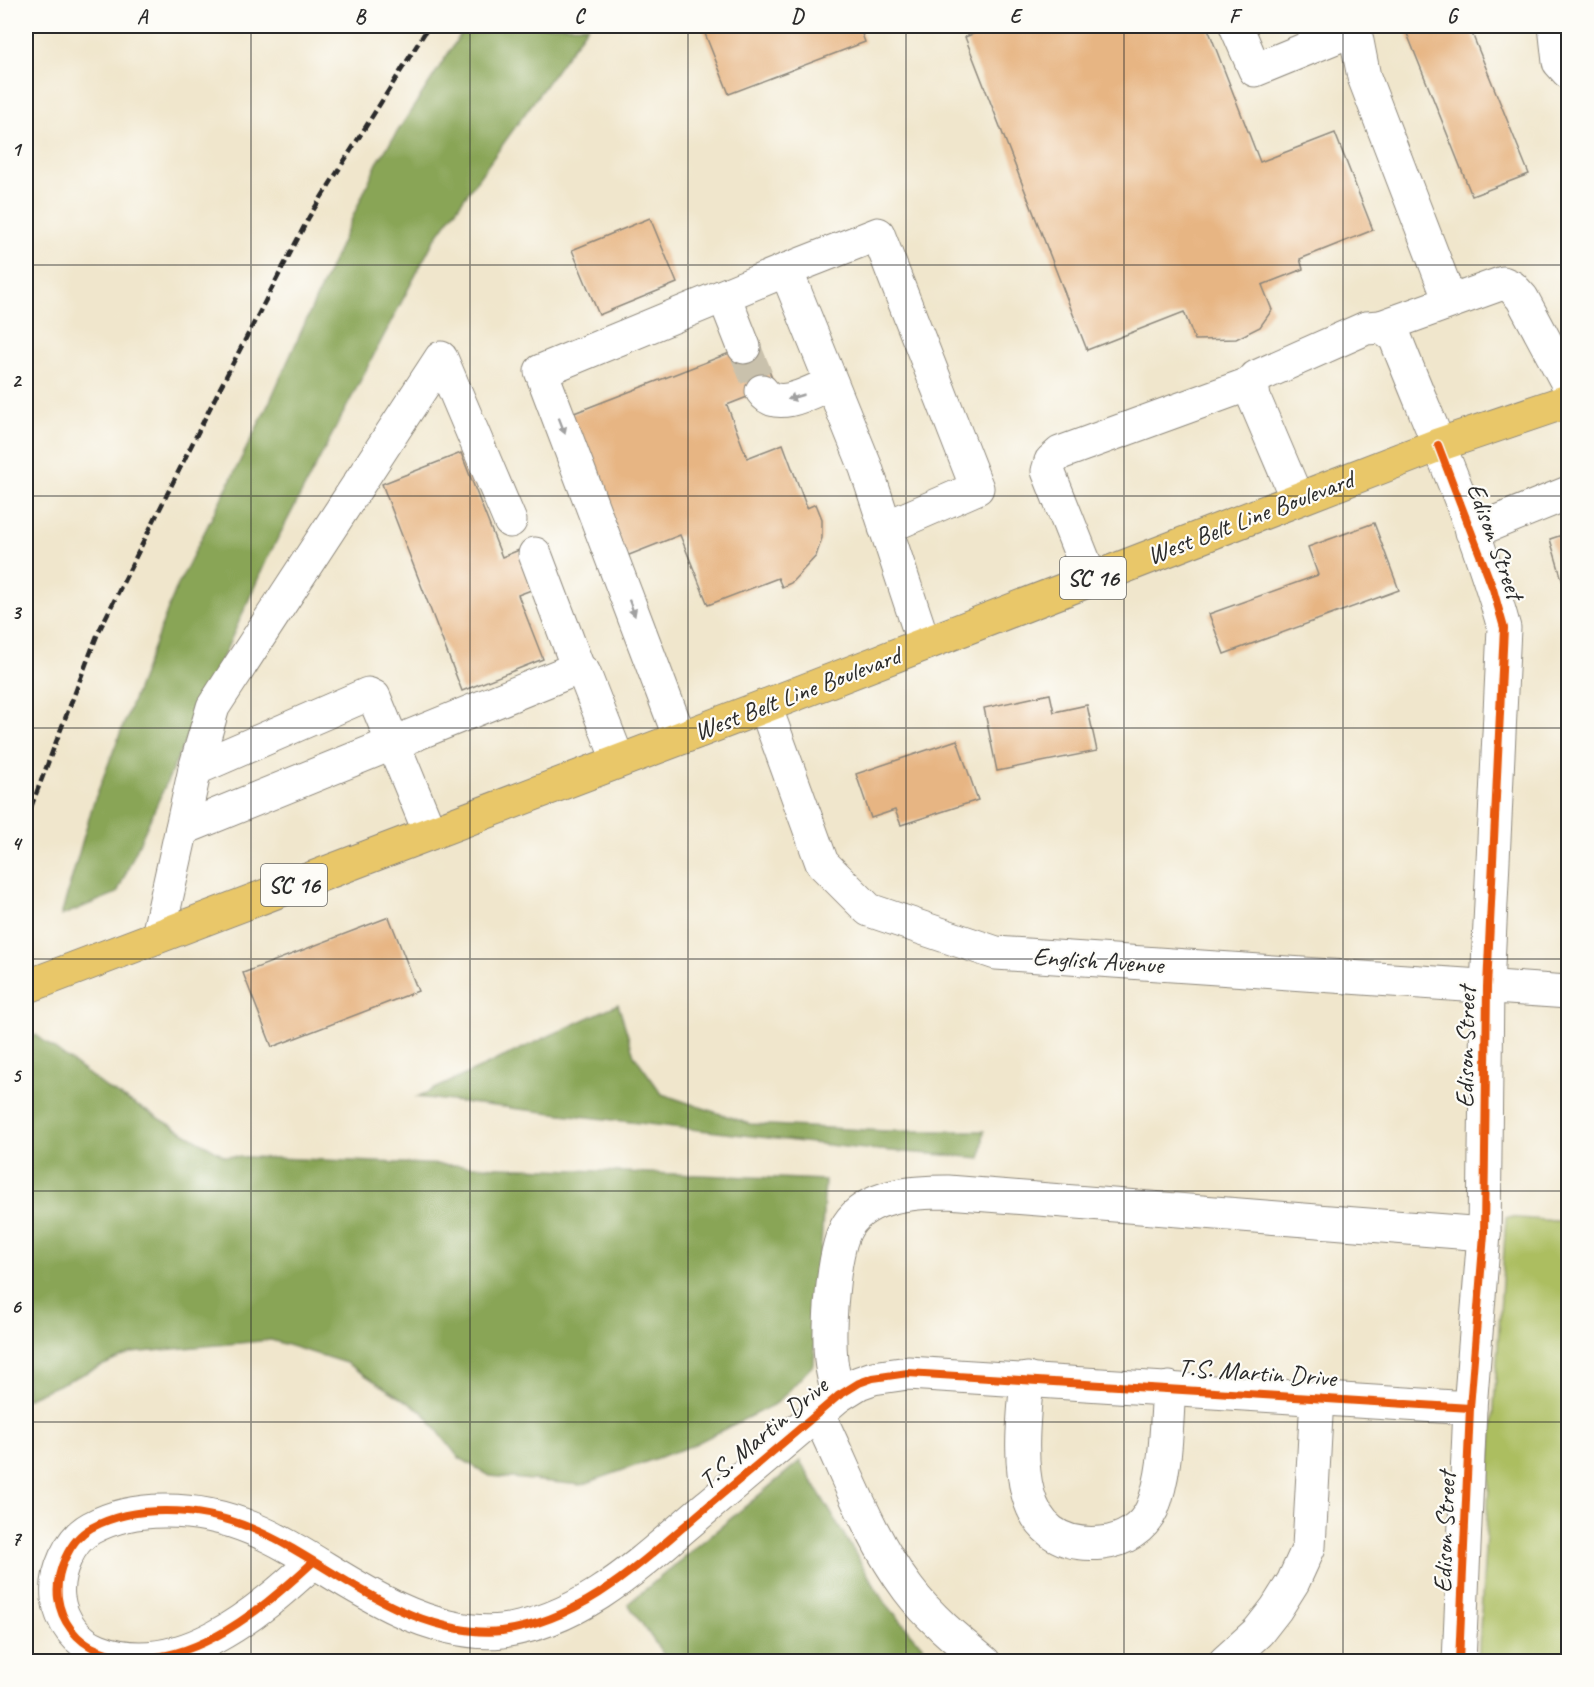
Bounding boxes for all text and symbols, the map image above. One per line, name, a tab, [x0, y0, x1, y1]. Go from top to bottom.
text: A	[137, 4, 149, 29]
text: B	[355, 4, 367, 29]
text: C	[574, 4, 586, 29]
text: D	[791, 4, 805, 29]
text: E	[1010, 4, 1024, 29]
text: F	[1229, 4, 1243, 29]
text: G	[1447, 4, 1460, 29]
text: 1	[12, 137, 23, 162]
text: 2	[12, 368, 23, 393]
one-way arrow	[787, 393, 805, 402]
one-way arrow	[558, 417, 568, 435]
street label: West Belt Line Boulevard	[1142, 462, 1362, 572]
street label: Edison Street	[1459, 478, 1533, 607]
road number: SC 16	[1060, 557, 1126, 599]
one-way arrow	[628, 599, 637, 617]
text: 3	[12, 600, 23, 625]
street label: West Belt Line Boulevard	[689, 638, 909, 748]
text: 4	[12, 831, 24, 856]
road number: SC 16	[261, 864, 327, 906]
street label: English Avenue	[1032, 939, 1167, 982]
street label: Edison Street	[1448, 983, 1483, 1108]
text: 5	[12, 1063, 23, 1088]
text: 6	[11, 1294, 22, 1319]
street label: T.S. Martin Drive	[1177, 1351, 1340, 1395]
street label: T.S. Martin Drive	[692, 1368, 837, 1497]
street label: Edison Street	[1426, 1467, 1463, 1593]
text: 7	[12, 1526, 23, 1551]

